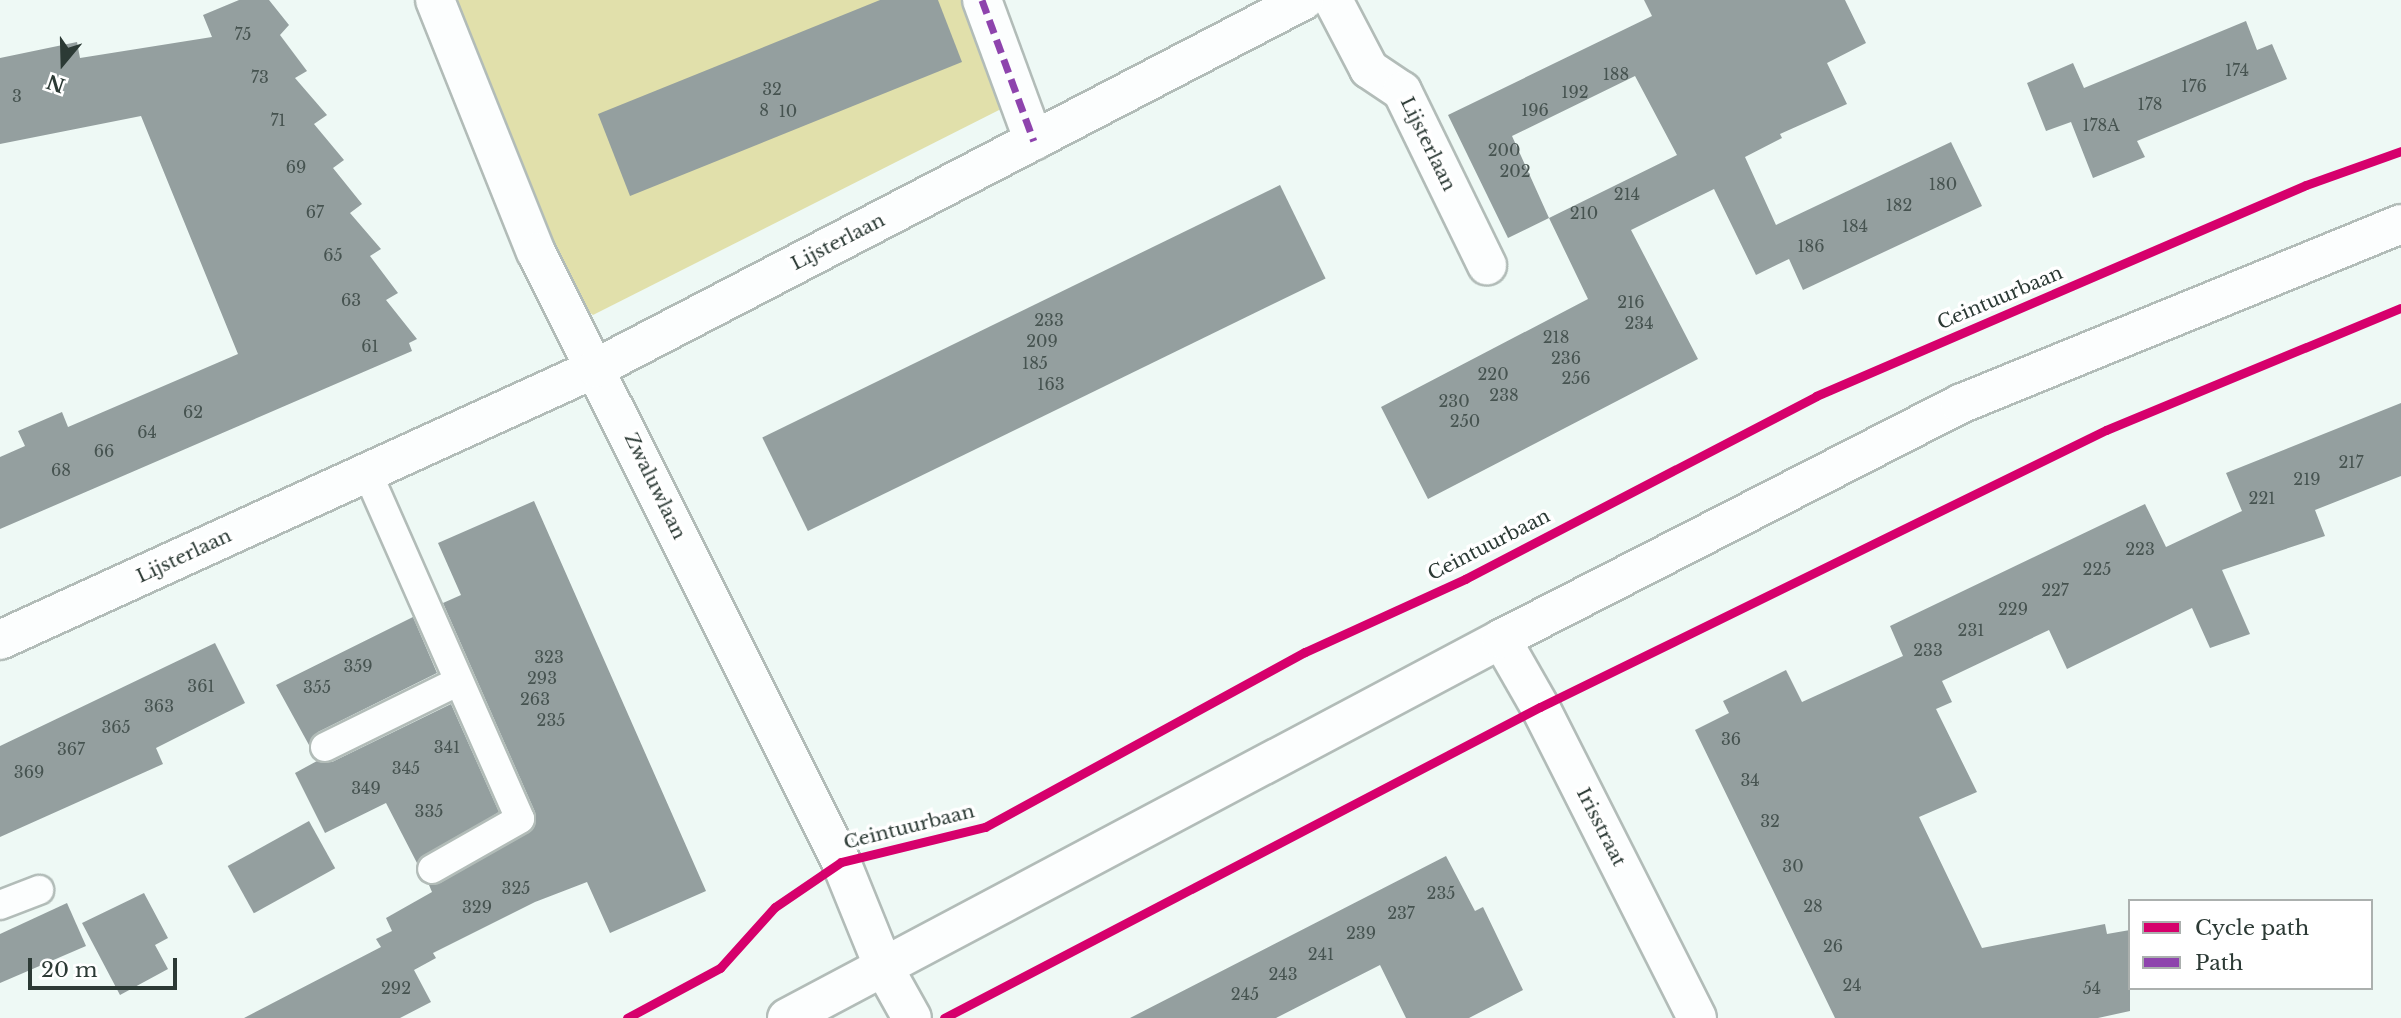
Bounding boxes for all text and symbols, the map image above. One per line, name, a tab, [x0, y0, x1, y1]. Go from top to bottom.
house number: 75	[235, 24, 251, 44]
north arrow	[28, 28, 98, 98]
house number: 174	[2225, 60, 2249, 80]
house number: 188	[1603, 64, 1629, 84]
house number: 73	[251, 67, 269, 87]
text: N	[44, 70, 68, 97]
house number: 176	[2181, 76, 2207, 96]
house number: 32	[762, 79, 782, 99]
house number: 192	[1561, 82, 1589, 102]
house number: 3	[12, 86, 22, 106]
street label: Lijsterlaan	[1395, 93, 1461, 195]
house number: 178	[2138, 94, 2162, 114]
house number: 8	[759, 100, 769, 120]
house number: 196	[1521, 100, 1549, 120]
house number: 10	[779, 101, 797, 121]
house number: 71	[270, 110, 286, 130]
house number: 178A	[2082, 115, 2120, 135]
house number: 200	[1488, 140, 1520, 160]
house number: 69	[286, 157, 306, 177]
house number: 202	[1499, 161, 1531, 181]
house number: 180	[1929, 174, 1957, 194]
house number: 214	[1614, 184, 1640, 204]
house number: 182	[1886, 195, 1912, 215]
house number: 67	[306, 202, 324, 222]
house number: 210	[1570, 203, 1598, 223]
street label: Lijsterlaan	[787, 209, 889, 275]
house number: 184	[1842, 216, 1868, 236]
house number: 186	[1797, 236, 1825, 256]
house number: 65	[323, 245, 343, 265]
street label: Ceintuurbaan	[1934, 261, 2066, 335]
house number: 63	[341, 290, 361, 310]
house number: 216	[1617, 292, 1645, 312]
house number: 233	[1034, 310, 1064, 330]
house number: 234	[1624, 313, 1654, 333]
house number: 218	[1543, 327, 1569, 347]
house number: 209	[1026, 331, 1058, 351]
house number: 61	[361, 336, 379, 356]
house number: 236	[1551, 348, 1581, 368]
house number: 185	[1022, 353, 1048, 373]
house number: 220	[1477, 364, 1509, 384]
house number: 256	[1561, 368, 1591, 388]
house number: 163	[1037, 374, 1065, 394]
house number: 238	[1489, 385, 1519, 405]
house number: 230	[1438, 391, 1470, 411]
house number: 62	[183, 402, 203, 422]
house number: 250	[1450, 411, 1480, 431]
house number: 64	[137, 422, 157, 442]
street label: Zwaluwlaan	[619, 429, 691, 543]
house number: 66	[94, 441, 114, 461]
house number: 217	[2338, 452, 2364, 472]
house number: 68	[51, 460, 71, 480]
house number: 219	[2293, 469, 2321, 489]
house number: 221	[2249, 488, 2275, 508]
street label: Ceintuurbaan	[1424, 504, 1554, 586]
street label: Lijsterlaan	[133, 524, 235, 588]
house number: 223	[2125, 539, 2155, 559]
house number: 225	[2083, 559, 2111, 579]
house number: 227	[2041, 580, 2069, 600]
house number: 229	[1998, 599, 2028, 619]
house number: 231	[1958, 620, 1984, 640]
house number: 233	[1913, 640, 1943, 660]
house number: 323	[534, 647, 564, 667]
house number: 359	[343, 656, 373, 676]
house number: 293	[527, 668, 557, 688]
house number: 361	[187, 676, 215, 696]
house number: 355	[303, 677, 331, 697]
house number: 263	[520, 689, 550, 709]
house number: 363	[144, 696, 174, 716]
house number: 235	[537, 710, 565, 730]
house number: 365	[101, 717, 131, 737]
house number: 36	[1721, 729, 1741, 749]
house number: 341	[434, 737, 460, 757]
house number: 367	[57, 739, 85, 759]
house number: 345	[392, 758, 420, 778]
house number: 369	[14, 762, 44, 782]
house number: 34	[1740, 770, 1760, 790]
house number: 349	[351, 778, 381, 798]
street label: Irisstraat	[1572, 784, 1630, 870]
street label: Ceintuurbaan	[841, 800, 977, 854]
house number: 335	[415, 801, 443, 821]
house number: 32	[1760, 811, 1780, 831]
house number: 30	[1782, 856, 1804, 876]
house number: 325	[502, 878, 530, 898]
house number: 235	[1427, 883, 1455, 903]
house number: 28	[1803, 896, 1823, 916]
house number: 329	[462, 897, 492, 917]
legend	[2128, 899, 2373, 990]
house number: 237	[1387, 903, 1415, 923]
text: Cycle path	[2195, 915, 2309, 941]
house number: 239	[1346, 923, 1376, 943]
house number: 26	[1823, 936, 1843, 956]
scale bar	[32, 944, 180, 988]
house number: 241	[1308, 944, 1334, 964]
text: Path	[2195, 950, 2243, 976]
text: 20 m	[41, 957, 98, 983]
house number: 243	[1268, 964, 1298, 984]
house number: 24	[1842, 975, 1862, 995]
house number: 292	[381, 978, 411, 998]
house number: 54	[2083, 978, 2101, 998]
house number: 245	[1231, 984, 1259, 1004]

